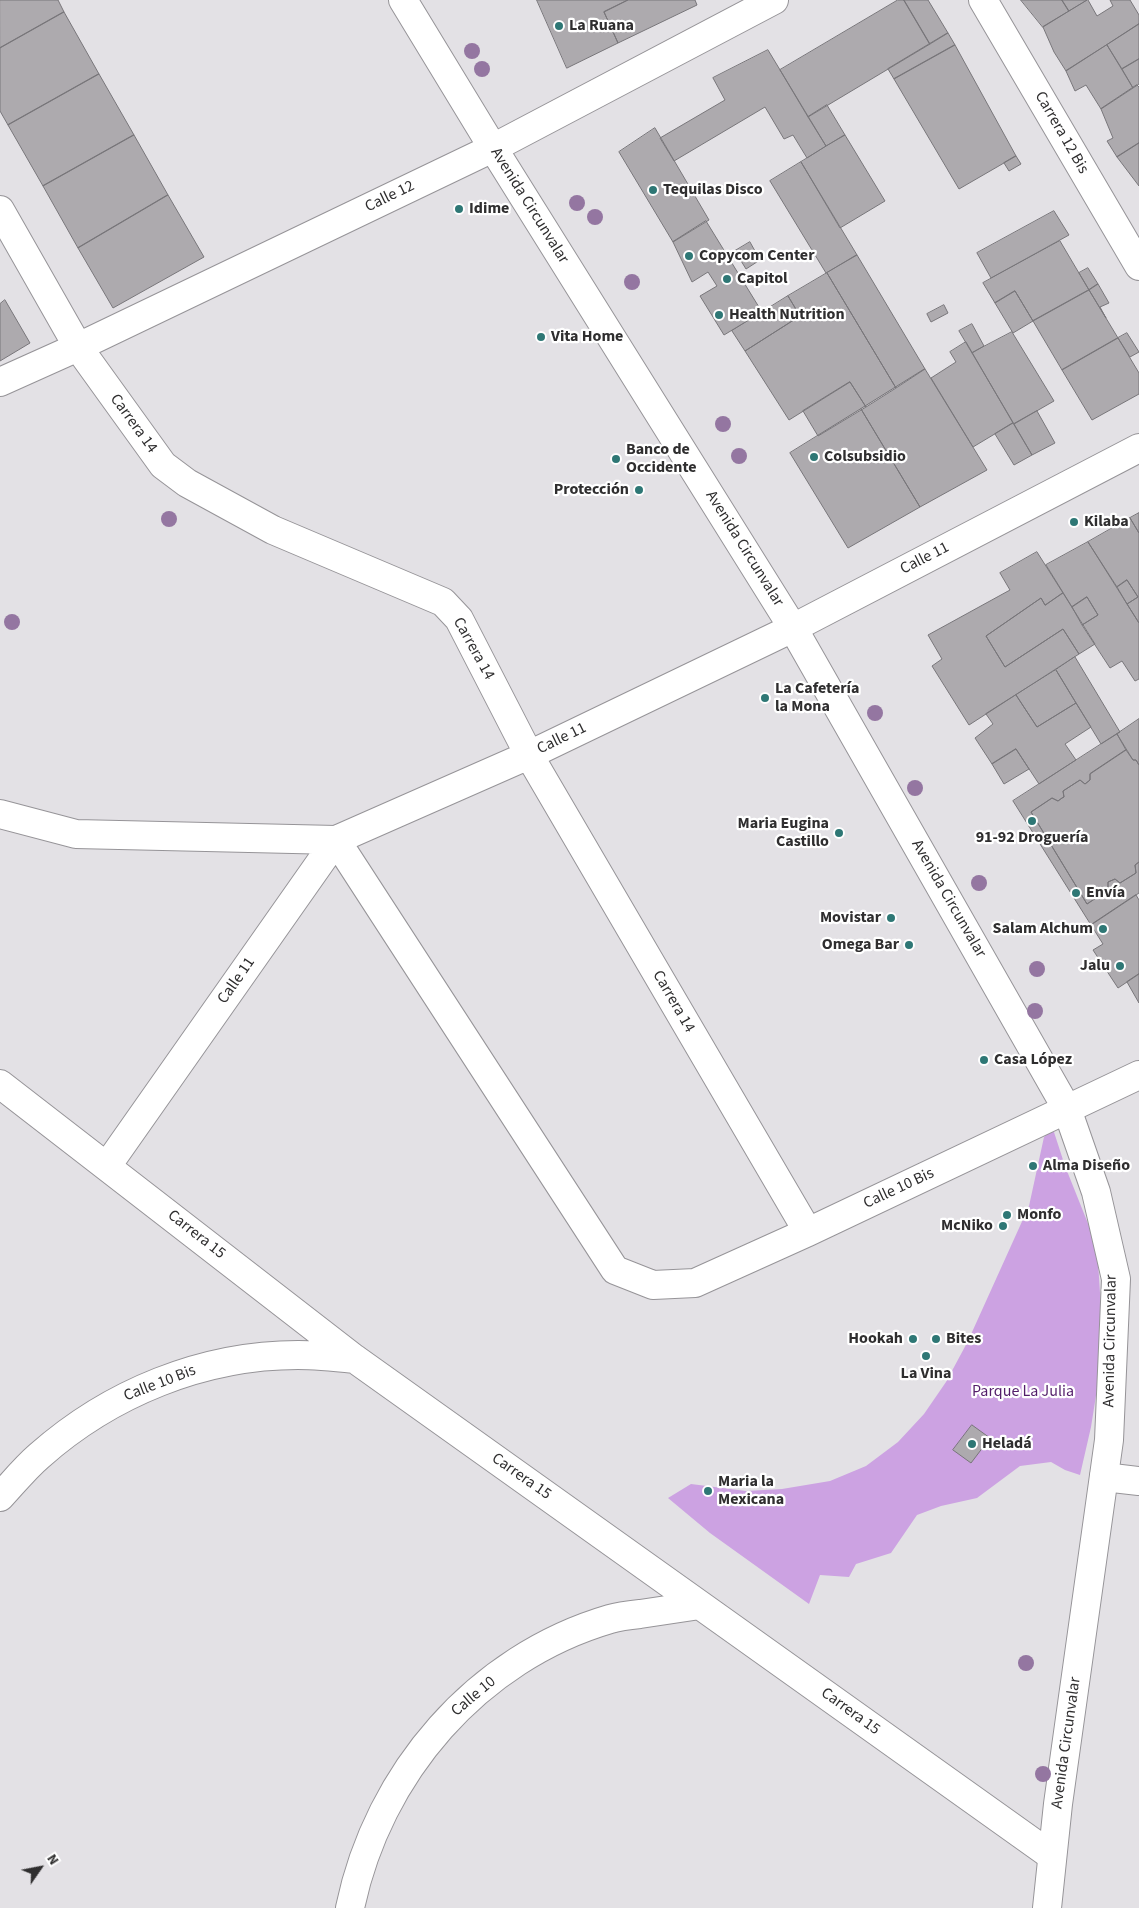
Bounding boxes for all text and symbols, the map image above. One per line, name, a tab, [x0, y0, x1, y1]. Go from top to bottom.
place label: La Ruana	[569, 16, 634, 36]
marker: La Ruana	[553, 20, 565, 32]
street label: Carrera 12 Bis	[1030, 89, 1092, 177]
street label: Avenida Circunvalar	[486, 145, 572, 267]
street label: Calle 12	[362, 177, 418, 217]
place label: Tequilas Disco	[663, 180, 763, 200]
marker: Tequilas Disco	[647, 184, 659, 196]
place label: Idime	[469, 199, 509, 219]
marker: Idime	[453, 203, 465, 215]
place label: Copycom Center	[699, 246, 815, 266]
marker: Copycom Center	[683, 250, 695, 262]
place label: Capitol	[737, 269, 788, 289]
marker: Capitol	[721, 273, 733, 285]
place label: Health Nutrition	[729, 305, 845, 325]
marker: Health Nutrition	[713, 309, 725, 321]
place label: Vita Home	[551, 327, 623, 347]
marker: Vita Home	[535, 331, 547, 343]
street label: Carrera 14	[105, 391, 161, 457]
place label: Banco de Occidente	[626, 440, 697, 478]
place label: Colsubsidio	[824, 447, 906, 467]
marker: Colsubsidio	[808, 451, 820, 463]
marker: Banco de Occidente	[610, 453, 622, 465]
place label: Protección	[554, 480, 629, 500]
marker: Protección	[633, 484, 645, 496]
street label: Avenida Circunvalar	[701, 488, 787, 610]
place label: Kilaba	[1084, 512, 1129, 532]
marker: Kilaba	[1068, 516, 1080, 528]
street label: Calle 11	[897, 539, 953, 579]
street label: Carrera 14	[448, 614, 498, 684]
place label: La Cafetería la Mona	[775, 679, 859, 717]
marker: La Cafetería la Mona	[759, 692, 771, 704]
street label: Calle 11	[534, 719, 590, 759]
place label: Maria Eugina Castillo	[738, 814, 829, 852]
marker: 91-92 Droguería	[1026, 815, 1038, 827]
marker: Maria Eugina Castillo	[833, 827, 845, 839]
place label: 91-92 Droguería	[976, 828, 1088, 848]
street label: Avenida Circunvalar	[906, 837, 990, 961]
place label: Envía	[1086, 883, 1125, 903]
marker: Envía	[1070, 887, 1082, 899]
place label: Movistar	[820, 908, 881, 928]
marker: Movistar	[885, 912, 897, 924]
place label: Salam Alchum	[993, 919, 1093, 939]
marker: Salam Alchum	[1097, 923, 1109, 935]
place label: Omega Bar	[822, 935, 899, 955]
marker: Omega Bar	[903, 939, 915, 951]
street label: Calle 11	[214, 954, 260, 1008]
place label: Jalu	[1080, 956, 1110, 976]
marker: Jalu	[1114, 960, 1126, 972]
street label: Carrera 14	[648, 968, 698, 1036]
place label: Casa López	[994, 1050, 1072, 1070]
marker: Casa López	[978, 1054, 990, 1066]
place label: Alma Diseño	[1043, 1156, 1130, 1176]
marker: Alma Diseño	[1027, 1160, 1039, 1172]
street label: Calle 10 Bis	[861, 1164, 937, 1214]
place label: Monfo	[1017, 1205, 1061, 1225]
street label: Carrera 15	[163, 1206, 229, 1264]
marker: Monfo	[1001, 1209, 1013, 1221]
place label: McNiko	[941, 1216, 993, 1236]
marker: McNiko	[997, 1220, 1009, 1232]
street label: Avenida Circunvalar	[1100, 1274, 1122, 1408]
place label: Hookah	[848, 1329, 903, 1349]
place label: Bites	[946, 1329, 981, 1349]
marker: Hookah	[907, 1333, 919, 1345]
marker: Bites	[930, 1333, 942, 1345]
marker: La Vina	[920, 1350, 932, 1362]
street label: Calle 10 Bis	[121, 1361, 199, 1407]
place label: La Vina	[901, 1364, 951, 1384]
park label: Parque La Julia	[972, 1382, 1074, 1402]
place label: Heladá	[982, 1434, 1032, 1454]
marker: Heladá	[966, 1438, 978, 1450]
street label: Carrera 15	[487, 1450, 555, 1504]
place label: Maria la Mexicana	[718, 1472, 784, 1510]
marker: Maria la Mexicana	[702, 1485, 714, 1497]
street label: Calle 10	[448, 1673, 500, 1721]
street label: Avenida Circunvalar	[1048, 1676, 1086, 1810]
street label: Carrera 15	[817, 1684, 883, 1740]
north arrow	[15, 1843, 65, 1893]
text: N	[42, 1850, 64, 1869]

